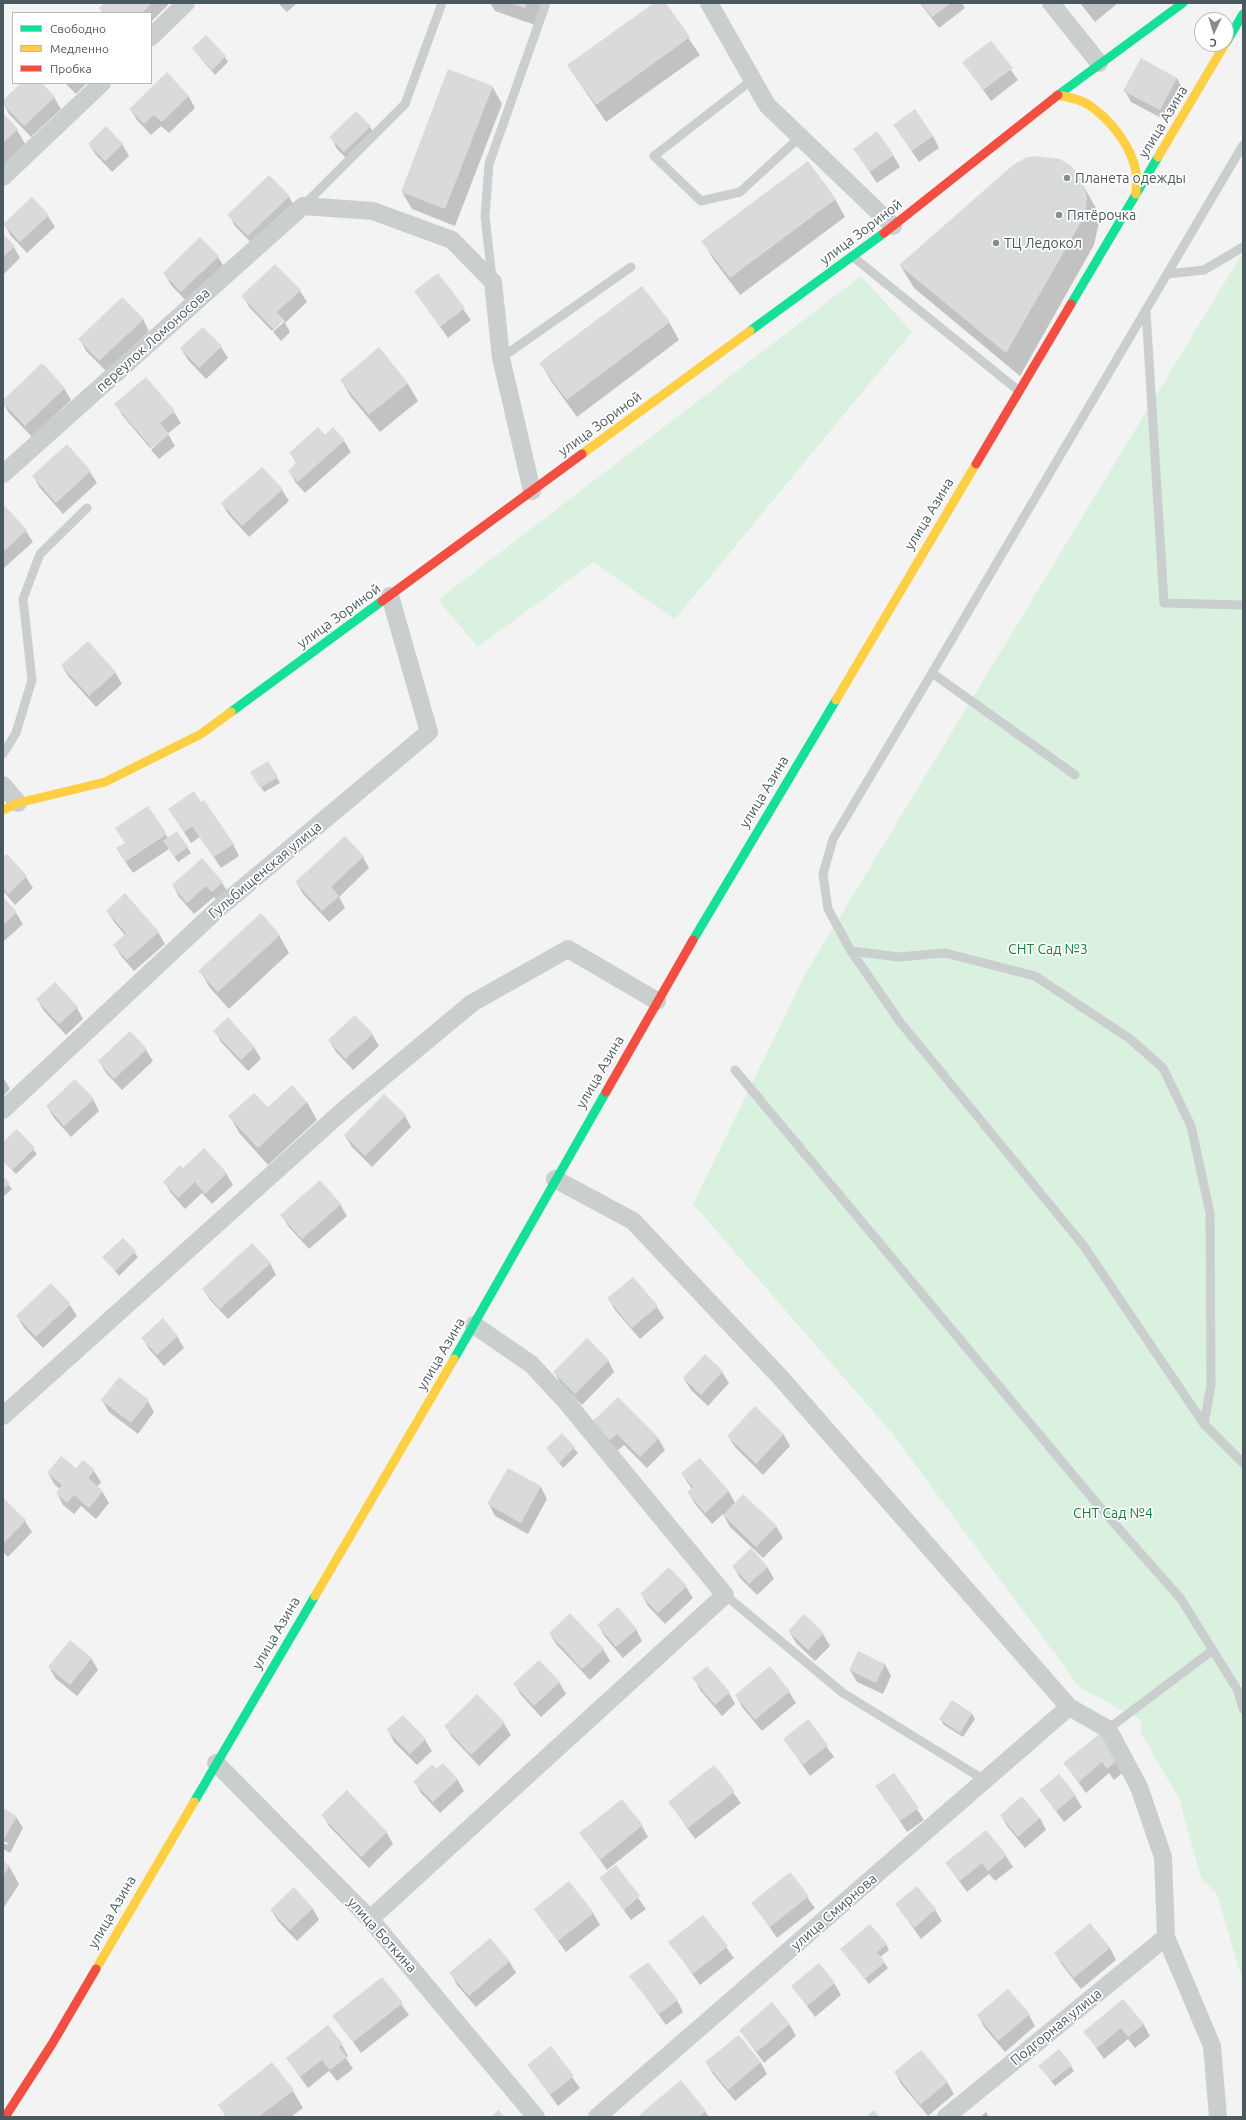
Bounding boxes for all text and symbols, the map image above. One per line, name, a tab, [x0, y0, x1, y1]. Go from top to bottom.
legend	[12, 12, 152, 84]
north arrow	[1194, 12, 1234, 52]
text: Свободно	[50, 22, 106, 35]
text: С	[1209, 37, 1217, 49]
text: Медленно	[50, 42, 109, 55]
text: Пробка	[50, 62, 92, 75]
street label: улица Азина	[1135, 83, 1191, 161]
place label: Планета одежды	[1075, 170, 1186, 186]
marker: Планета одежды	[1062, 173, 1072, 183]
street label: улица Зориной	[817, 196, 905, 268]
place label: Пятёрочка	[1067, 207, 1136, 223]
marker: Пятёрочка	[1054, 210, 1064, 220]
place label: ТЦ Ледокол	[1004, 235, 1082, 251]
marker: ТЦ Ледокол	[991, 238, 1001, 248]
street label: переулок Ломоносова	[93, 285, 213, 395]
street label: улица Зориной	[555, 388, 645, 460]
street label: улица Азина	[901, 475, 957, 553]
street label: улица Зориной	[294, 580, 384, 652]
street label: улица Азина	[736, 753, 792, 831]
street label: Гульбищенская улица	[205, 818, 325, 922]
park label: СНТ Сад №3	[1008, 941, 1088, 957]
street label: улица Азина	[572, 1033, 628, 1111]
street label: улица Азина	[413, 1315, 469, 1393]
park label: СНТ Сад №4	[1073, 1505, 1153, 1521]
street label: улица Азина	[248, 1594, 304, 1672]
street label: улица Смирнова	[788, 1870, 880, 1954]
street label: улица Азина	[84, 1873, 140, 1951]
street label: улица Боткина	[344, 1894, 420, 1976]
street label: Подгорная улица	[1007, 1985, 1105, 2069]

